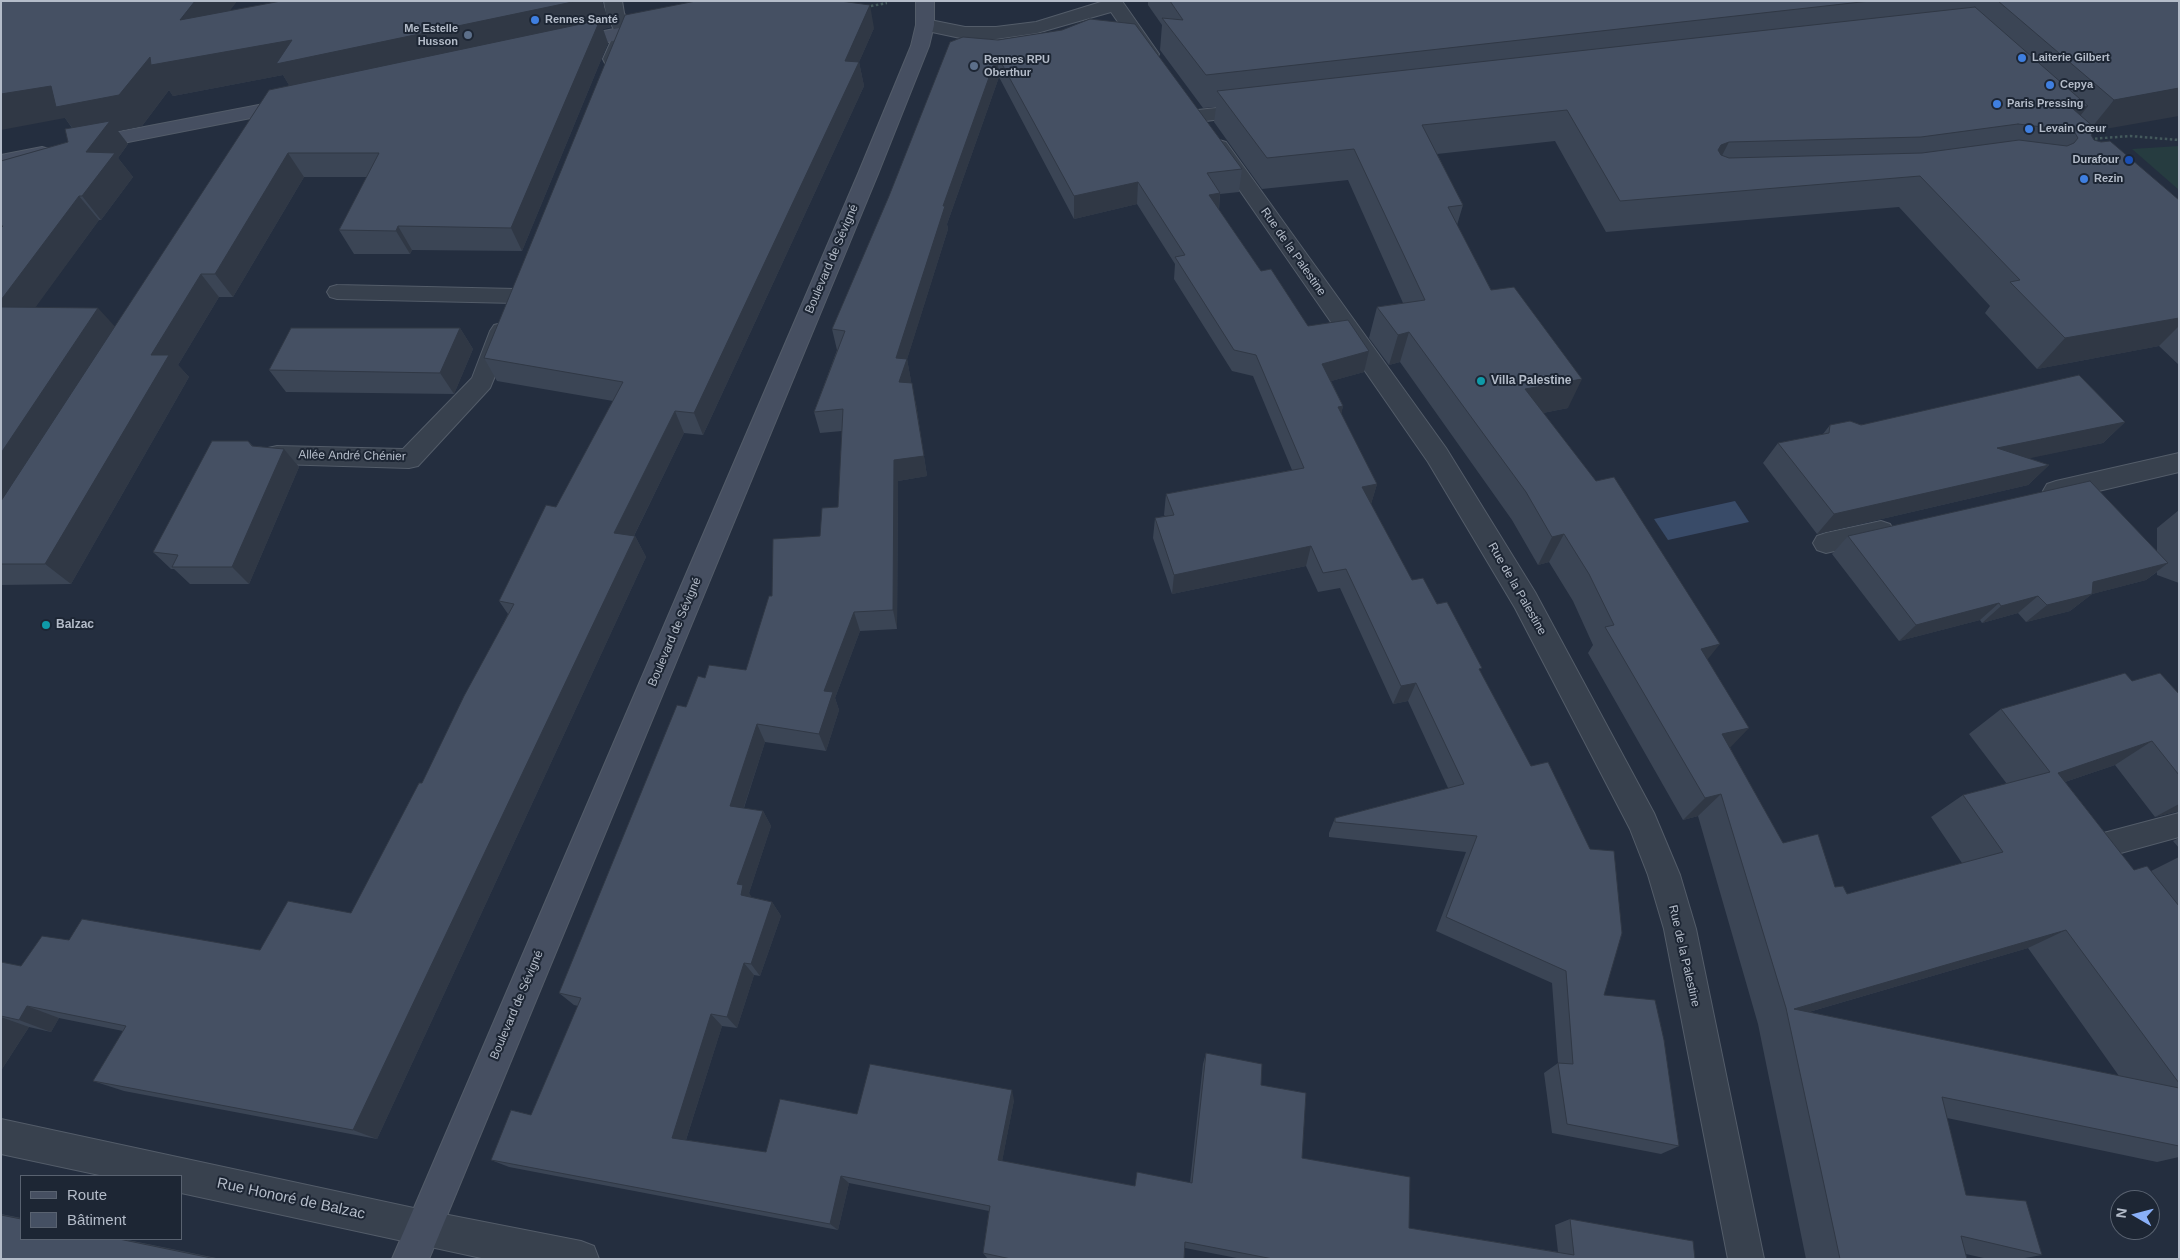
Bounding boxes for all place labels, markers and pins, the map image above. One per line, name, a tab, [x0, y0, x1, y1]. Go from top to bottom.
place label: Rennes Santé	[545, 13, 618, 27]
marker: Rennes Santé	[529, 14, 541, 26]
place label: Me Estelle Husson	[404, 22, 458, 48]
marker: Me Estelle Husson	[462, 29, 474, 41]
place label: Laiterie Gilbert	[2032, 51, 2110, 65]
marker: Laiterie Gilbert	[2016, 52, 2028, 64]
place label: Rennes RPU Oberthur	[984, 53, 1050, 79]
marker: Rennes RPU Oberthur	[968, 60, 980, 72]
place label: Cepya	[2060, 78, 2093, 92]
marker: Cepya	[2044, 79, 2056, 91]
place label: Paris Pressing	[2007, 97, 2083, 111]
marker: Paris Pressing	[1991, 98, 2003, 110]
place label: Levain Cœur	[2039, 122, 2106, 136]
marker: Levain Cœur	[2023, 123, 2035, 135]
place label: Durafour	[2073, 153, 2119, 167]
marker: Durafour	[2123, 154, 2135, 166]
place label: Rezin	[2094, 172, 2123, 186]
marker: Rezin	[2078, 173, 2090, 185]
place label: Villa Palestine	[1491, 374, 1571, 388]
marker: Villa Palestine	[1475, 375, 1487, 387]
place label: Balzac	[56, 618, 94, 632]
marker: Balzac	[40, 619, 52, 631]

